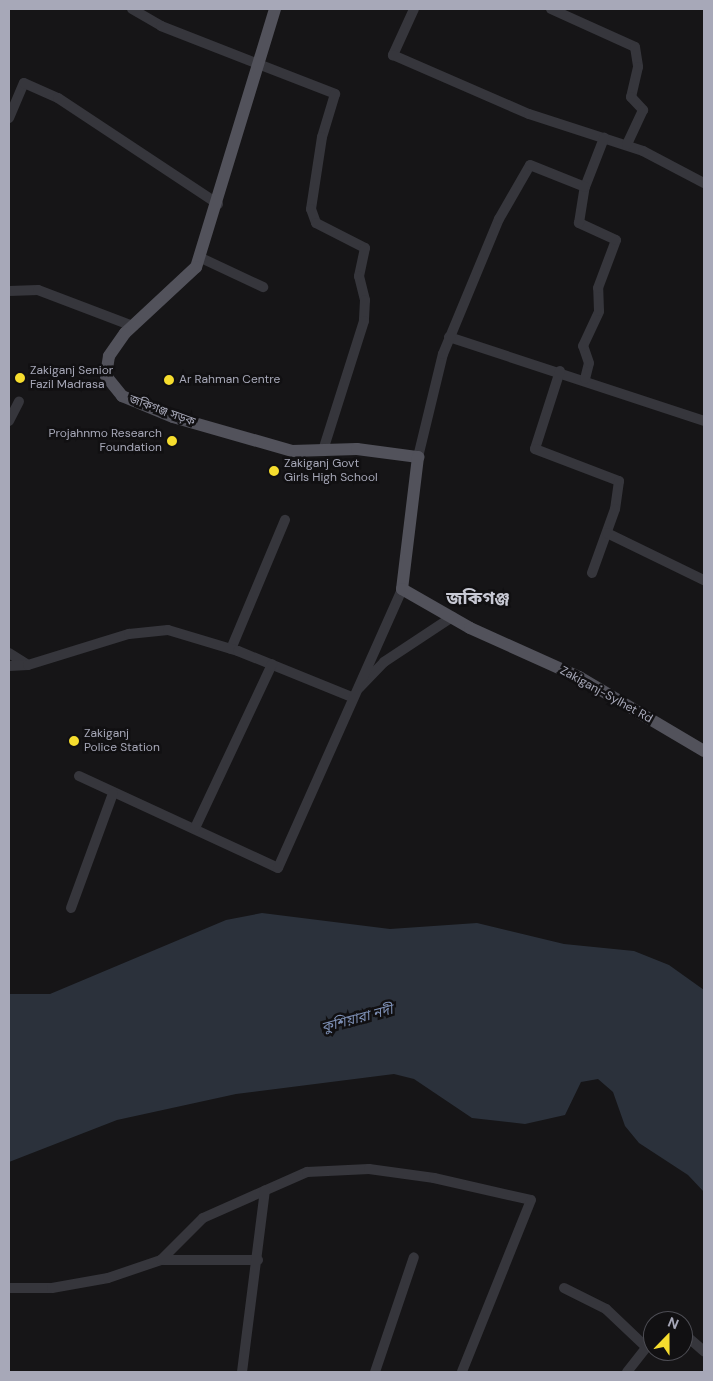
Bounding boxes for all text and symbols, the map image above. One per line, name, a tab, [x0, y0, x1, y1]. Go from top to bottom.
place label: Zakiganj Senior Fazil Madrasa	[30, 364, 113, 392]
marker: Zakiganj Senior Fazil Madrasa	[14, 372, 26, 384]
place label: Ar Rahman Centre	[179, 373, 280, 387]
marker: Ar Rahman Centre	[163, 374, 175, 386]
street label: জকিগঞ্জ সড়ক	[127, 392, 197, 430]
place label: Projahnmo Research Foundation	[49, 427, 162, 455]
marker: Projahnmo Research Foundation	[166, 435, 178, 447]
place label: Zakiganj Govt Girls High School	[284, 457, 378, 485]
marker: Zakiganj Govt Girls High School	[268, 465, 280, 477]
district label: জকিগঞ্জ	[446, 587, 510, 609]
street label: Zakiganj-Sylhet Rd	[557, 664, 655, 726]
place label: Zakiganj Police Station	[84, 727, 160, 755]
marker: Zakiganj Police Station	[68, 735, 80, 747]
water label: কুশিয়ারা নদী	[320, 1000, 394, 1036]
north arrow	[643, 1311, 693, 1361]
text: N	[665, 1313, 681, 1333]

